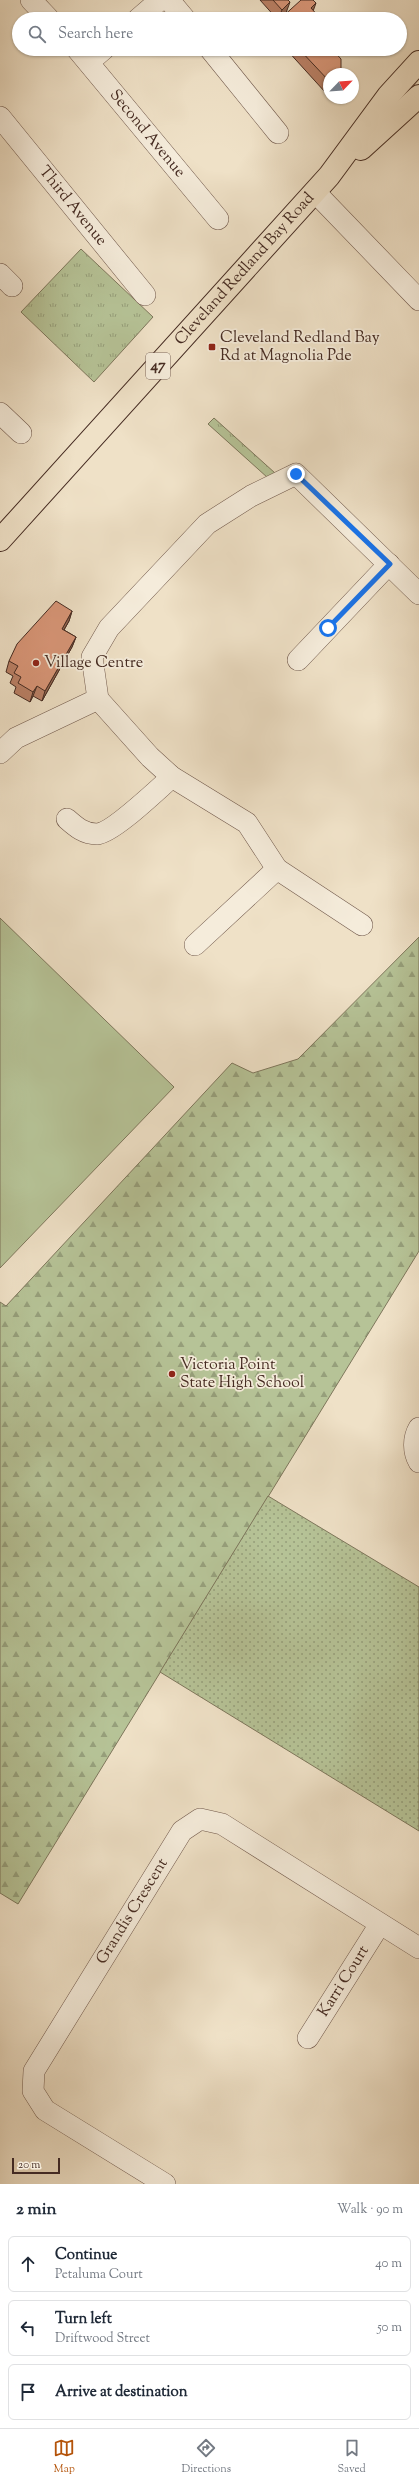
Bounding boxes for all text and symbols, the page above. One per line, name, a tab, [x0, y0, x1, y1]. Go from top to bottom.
search box	[12, 12, 407, 56]
icon: search	[26, 23, 48, 45]
text: Search here	[58, 24, 133, 45]
north arrow	[323, 68, 359, 104]
street label: Second Avenue	[104, 85, 191, 183]
street label: Third Avenue	[33, 161, 112, 251]
street label: Cleveland Redland Bay Road	[169, 188, 320, 351]
place label: Cleveland Redland Bay Rd at Magnolia Pde	[220, 327, 380, 368]
marker: Cleveland Redland Bay Rd at Magnolia Pde	[207, 342, 217, 352]
road number: 47	[146, 353, 170, 379]
route end	[287, 465, 305, 483]
route start	[319, 619, 337, 637]
place label: Village Centre	[44, 652, 143, 675]
marker: Village Centre	[31, 658, 41, 668]
place label: Victoria Point State High School	[180, 1354, 305, 1395]
marker: Victoria Point State High School	[167, 1369, 177, 1379]
street label: Grandis Crescent	[91, 1853, 174, 1969]
street label: Karri Court	[313, 1941, 375, 2022]
scale bar	[12, 2156, 60, 2175]
text: 20 m	[18, 2157, 40, 2173]
text: 2 min	[16, 2198, 57, 2222]
text: Walk · 90 m	[337, 2201, 403, 2219]
text: Continue	[55, 2245, 117, 2266]
icon: ahead	[17, 2253, 39, 2275]
text: 40 m	[375, 2255, 402, 2273]
text: Petaluma Court	[55, 2266, 143, 2284]
text: Turn left	[55, 2309, 112, 2330]
icon: left	[17, 2317, 39, 2339]
text: 50 m	[377, 2319, 402, 2337]
text: Driftwood Street	[55, 2330, 150, 2348]
icon: arrive	[17, 2381, 39, 2403]
text: Arrive at destination	[55, 2382, 188, 2403]
tab: Map	[53, 2437, 75, 2477]
tab: Directions	[182, 2437, 231, 2477]
tab: Saved	[338, 2437, 366, 2477]

